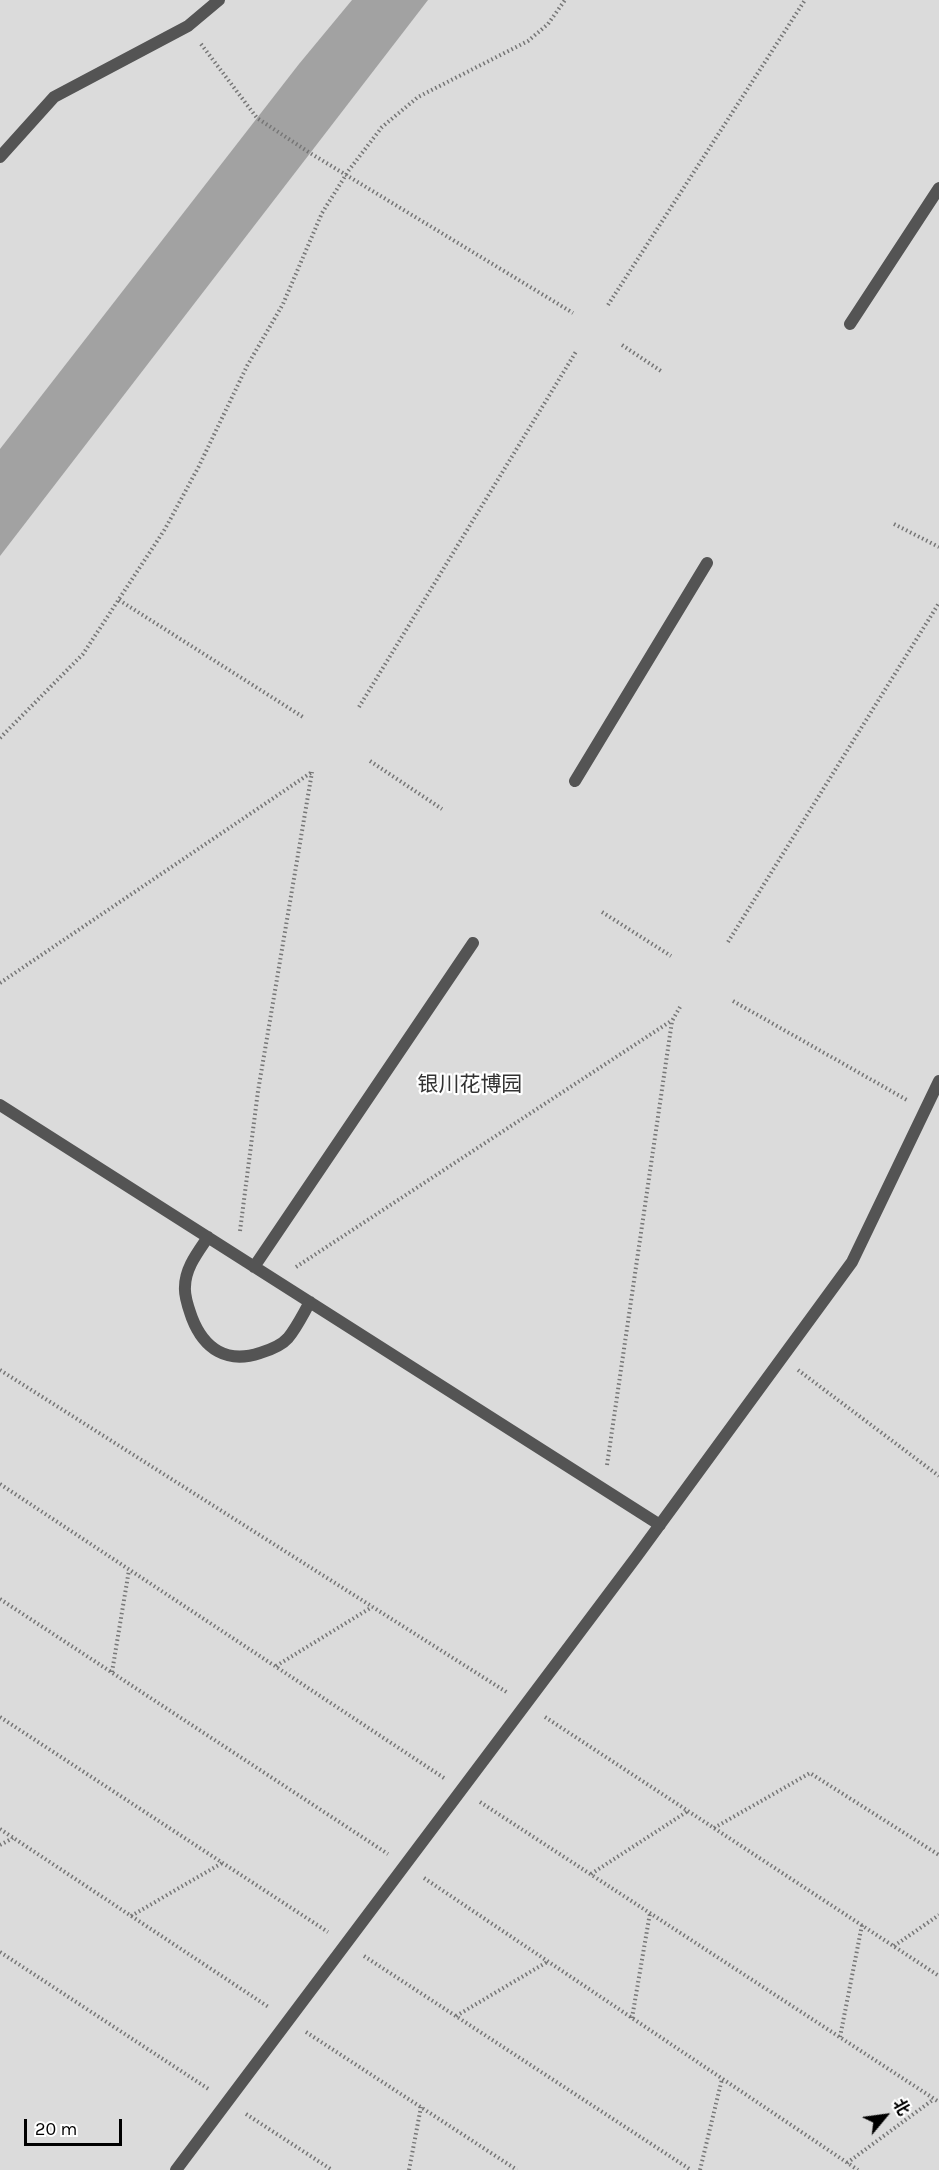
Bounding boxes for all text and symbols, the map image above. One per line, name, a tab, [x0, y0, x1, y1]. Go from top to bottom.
park label: 银川花博园	[418, 1072, 522, 1098]
north arrow	[855, 2086, 915, 2146]
text: 北	[889, 2095, 913, 2119]
scale bar	[27, 2107, 124, 2145]
text: 20 m	[35, 2118, 77, 2140]

